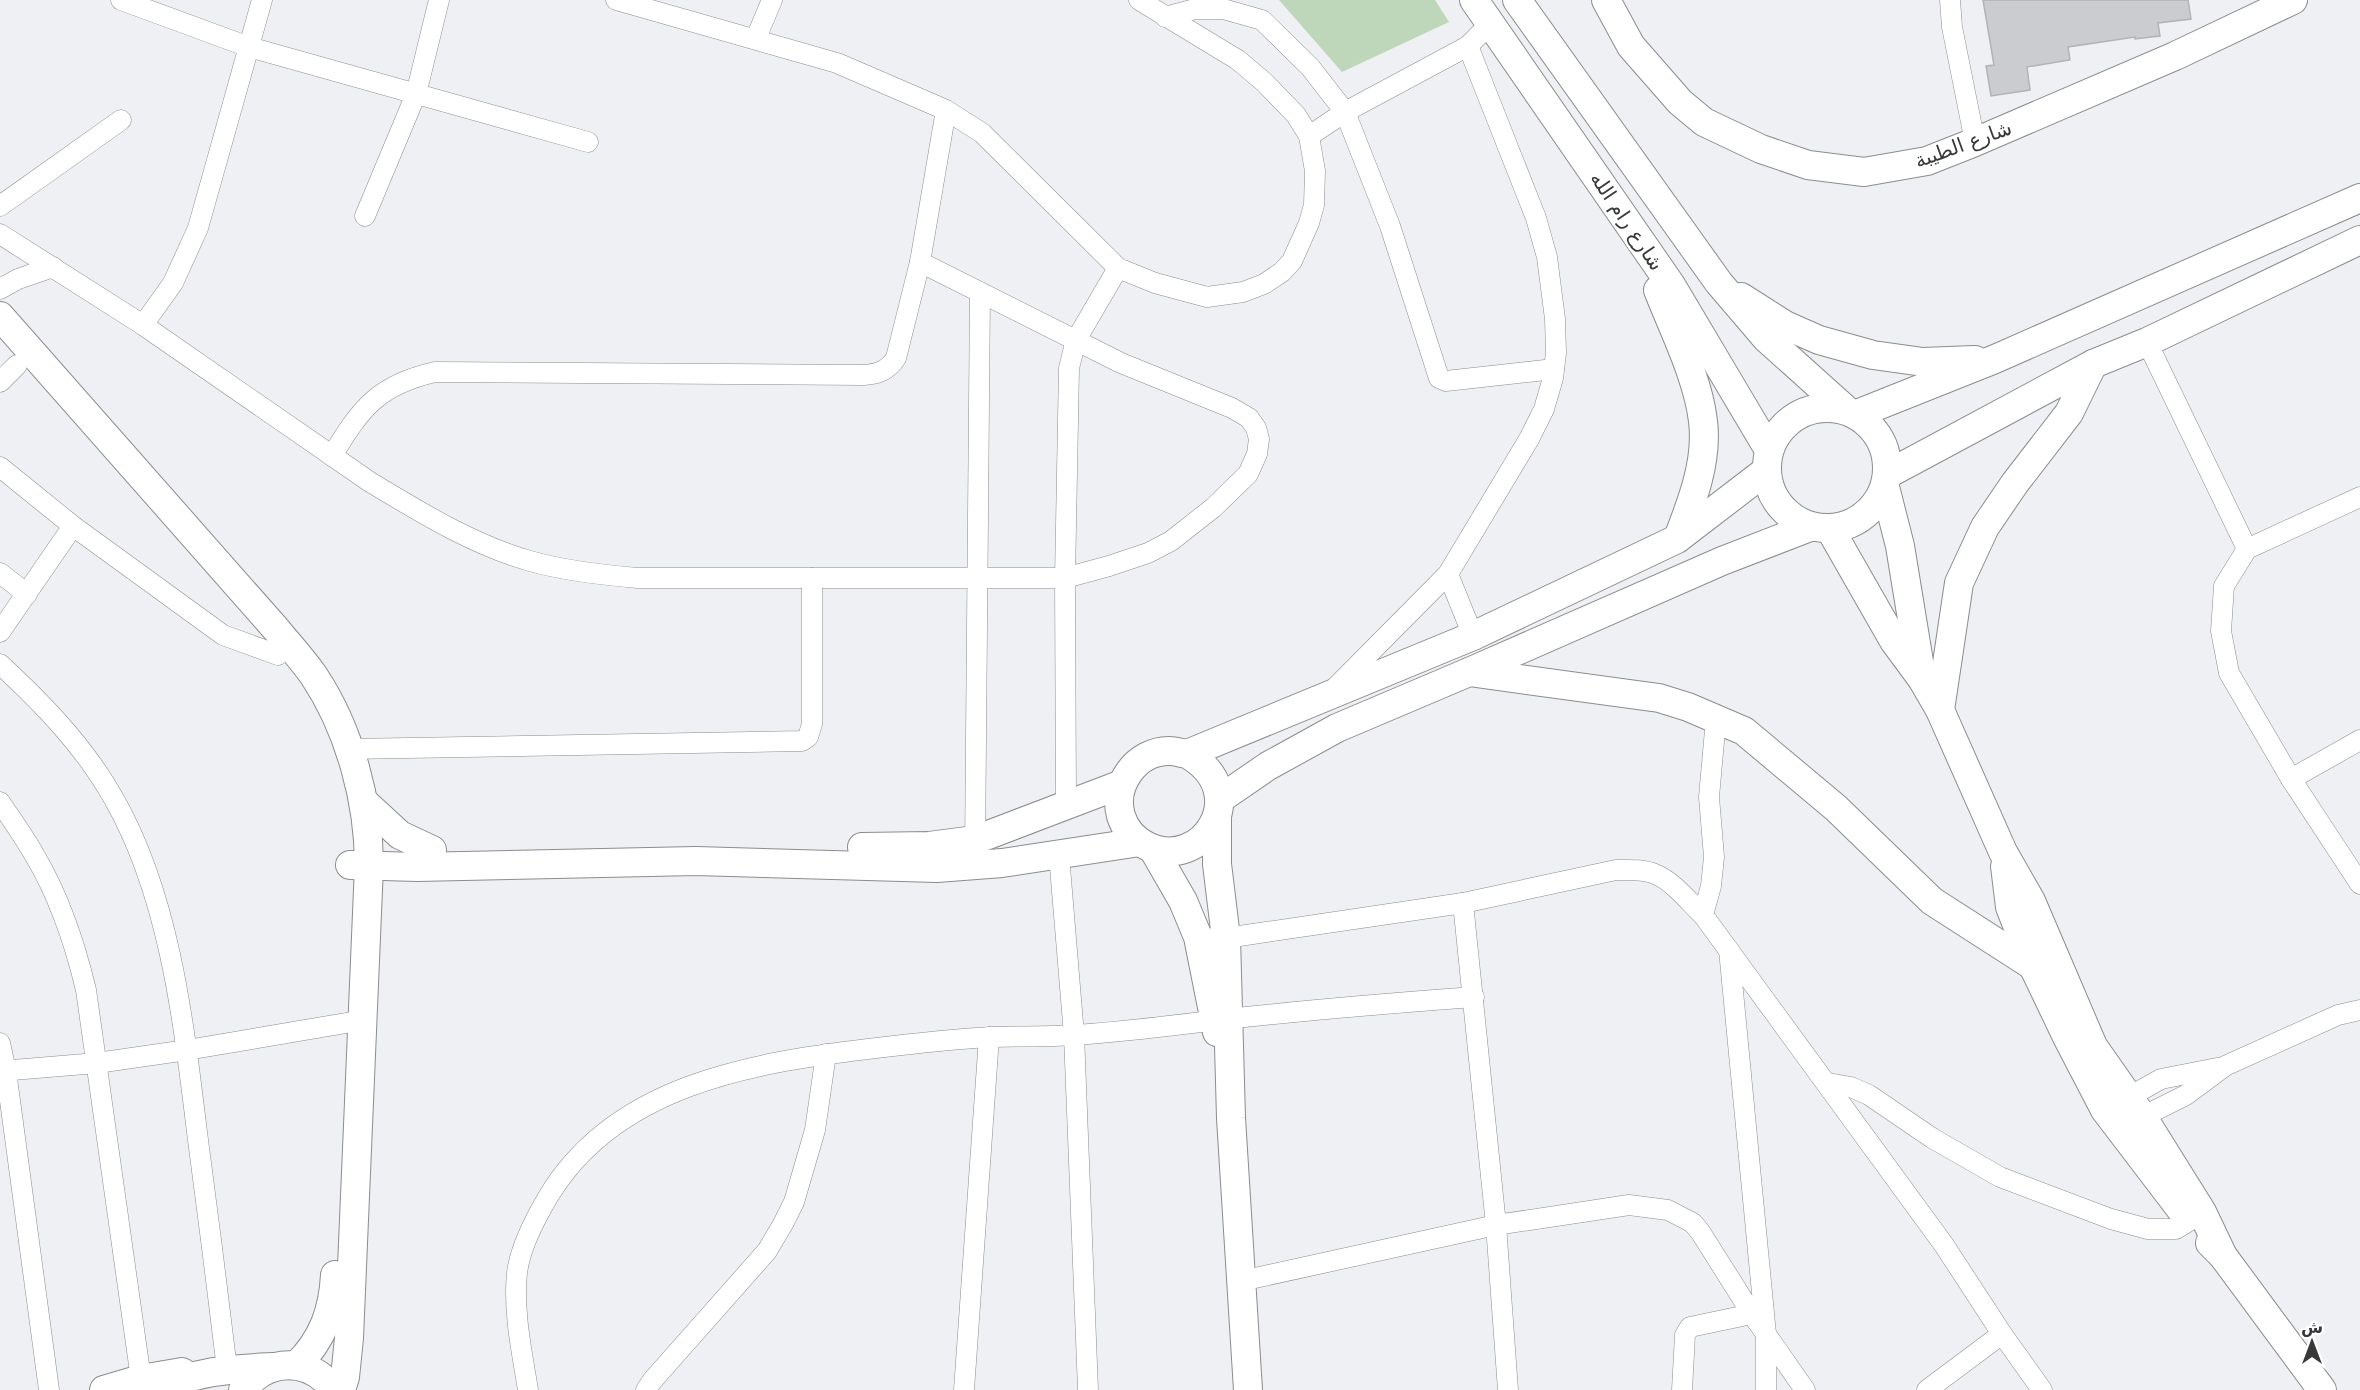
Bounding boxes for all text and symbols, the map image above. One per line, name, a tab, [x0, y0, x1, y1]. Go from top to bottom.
street label: شارع الطيبة	[1911, 115, 2015, 173]
street label: شارع رام الله	[1585, 167, 1669, 275]
north arrow	[2282, 1312, 2342, 1372]
text: ش	[2301, 1318, 2323, 1337]

